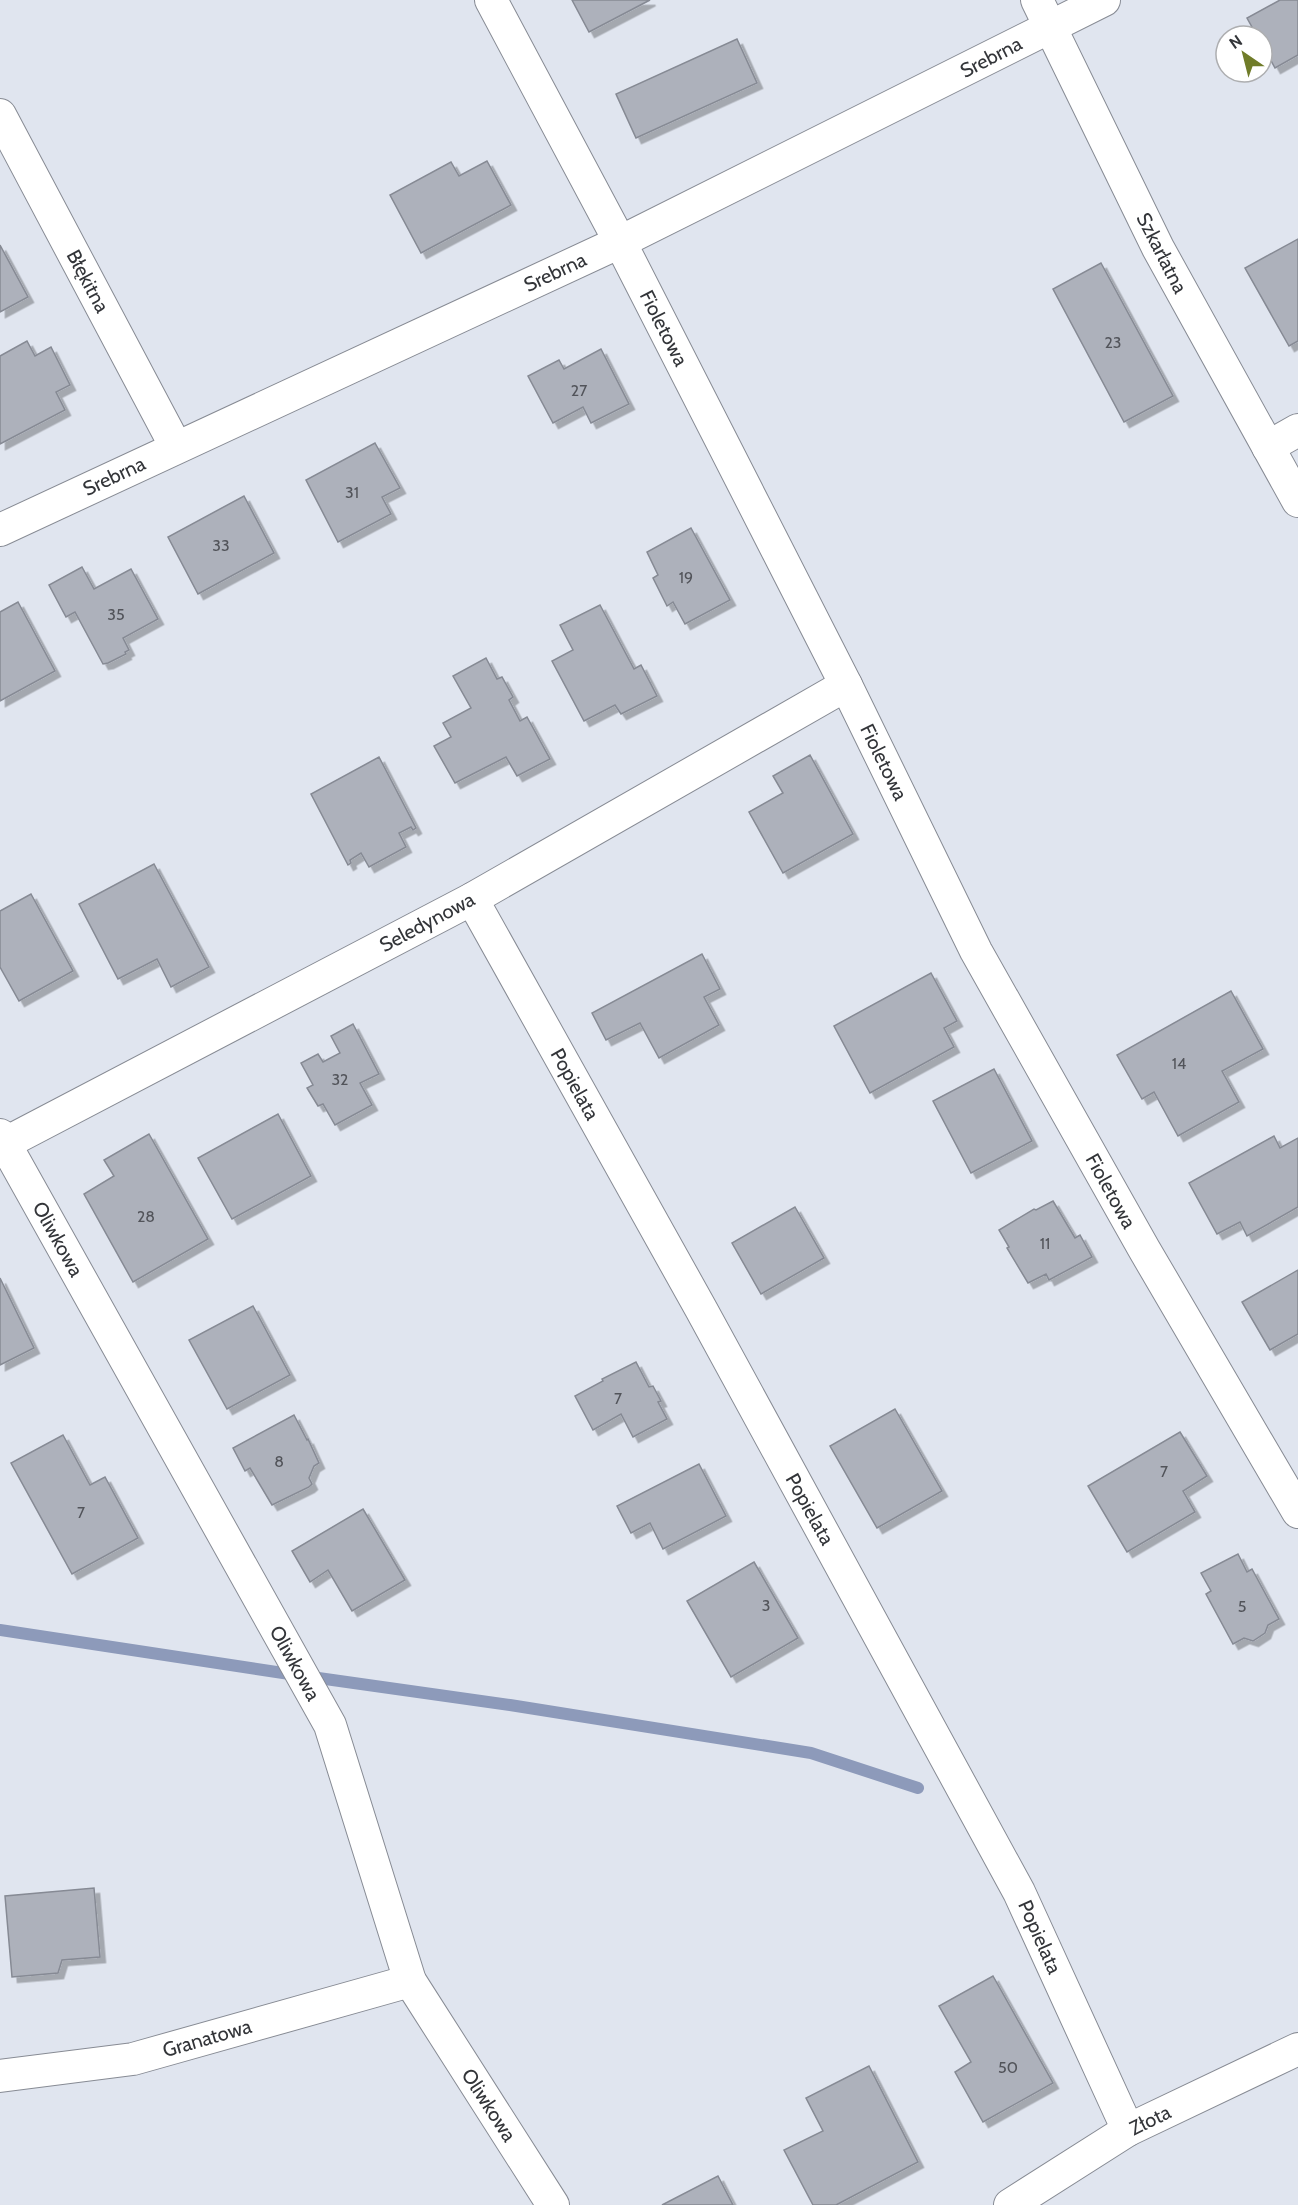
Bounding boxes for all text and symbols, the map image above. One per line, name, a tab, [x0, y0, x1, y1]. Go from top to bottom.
north arrow	[1214, 24, 1274, 84]
street label: Srebrna	[956, 31, 1026, 83]
text: N	[1226, 31, 1246, 53]
street label: Szkarłatna	[1131, 209, 1193, 298]
street label: Błękitna	[62, 246, 115, 317]
street label: Srebrna	[520, 247, 590, 297]
street label: Fioletowa	[635, 286, 693, 370]
house number: 23	[1104, 333, 1122, 352]
house number: 27	[571, 381, 587, 400]
street label: Srebrna	[79, 451, 149, 501]
house number: 31	[345, 483, 359, 502]
house number: 33	[212, 536, 230, 555]
house number: 19	[679, 568, 693, 587]
house number: 35	[107, 605, 125, 624]
street label: Fioletowa	[855, 720, 913, 804]
street label: Seledynowa	[375, 887, 479, 957]
street label: Popielata	[546, 1044, 605, 1124]
house number: 14	[1172, 1054, 1186, 1073]
house number: 32	[331, 1070, 349, 1089]
street label: Fioletowa	[1081, 1149, 1142, 1233]
street label: Oliwkowa	[28, 1197, 89, 1281]
house number: 28	[137, 1207, 155, 1226]
house number: 11	[1040, 1234, 1050, 1253]
house number: 7	[614, 1389, 622, 1408]
house number: 8	[274, 1452, 284, 1471]
house number: 7	[1160, 1462, 1168, 1481]
street label: Popielata	[781, 1469, 840, 1549]
house number: 7	[77, 1503, 85, 1522]
house number: 3	[762, 1596, 770, 1615]
house number: 5	[1238, 1597, 1246, 1616]
street label: Oliwkowa	[265, 1621, 326, 1705]
street label: Popielata	[1013, 1896, 1067, 1978]
street label: Granatowa	[160, 2014, 255, 2062]
house number: 50	[998, 2058, 1018, 2077]
street label: Oliwkowa	[457, 2064, 522, 2146]
street label: Złota	[1125, 2100, 1175, 2140]

